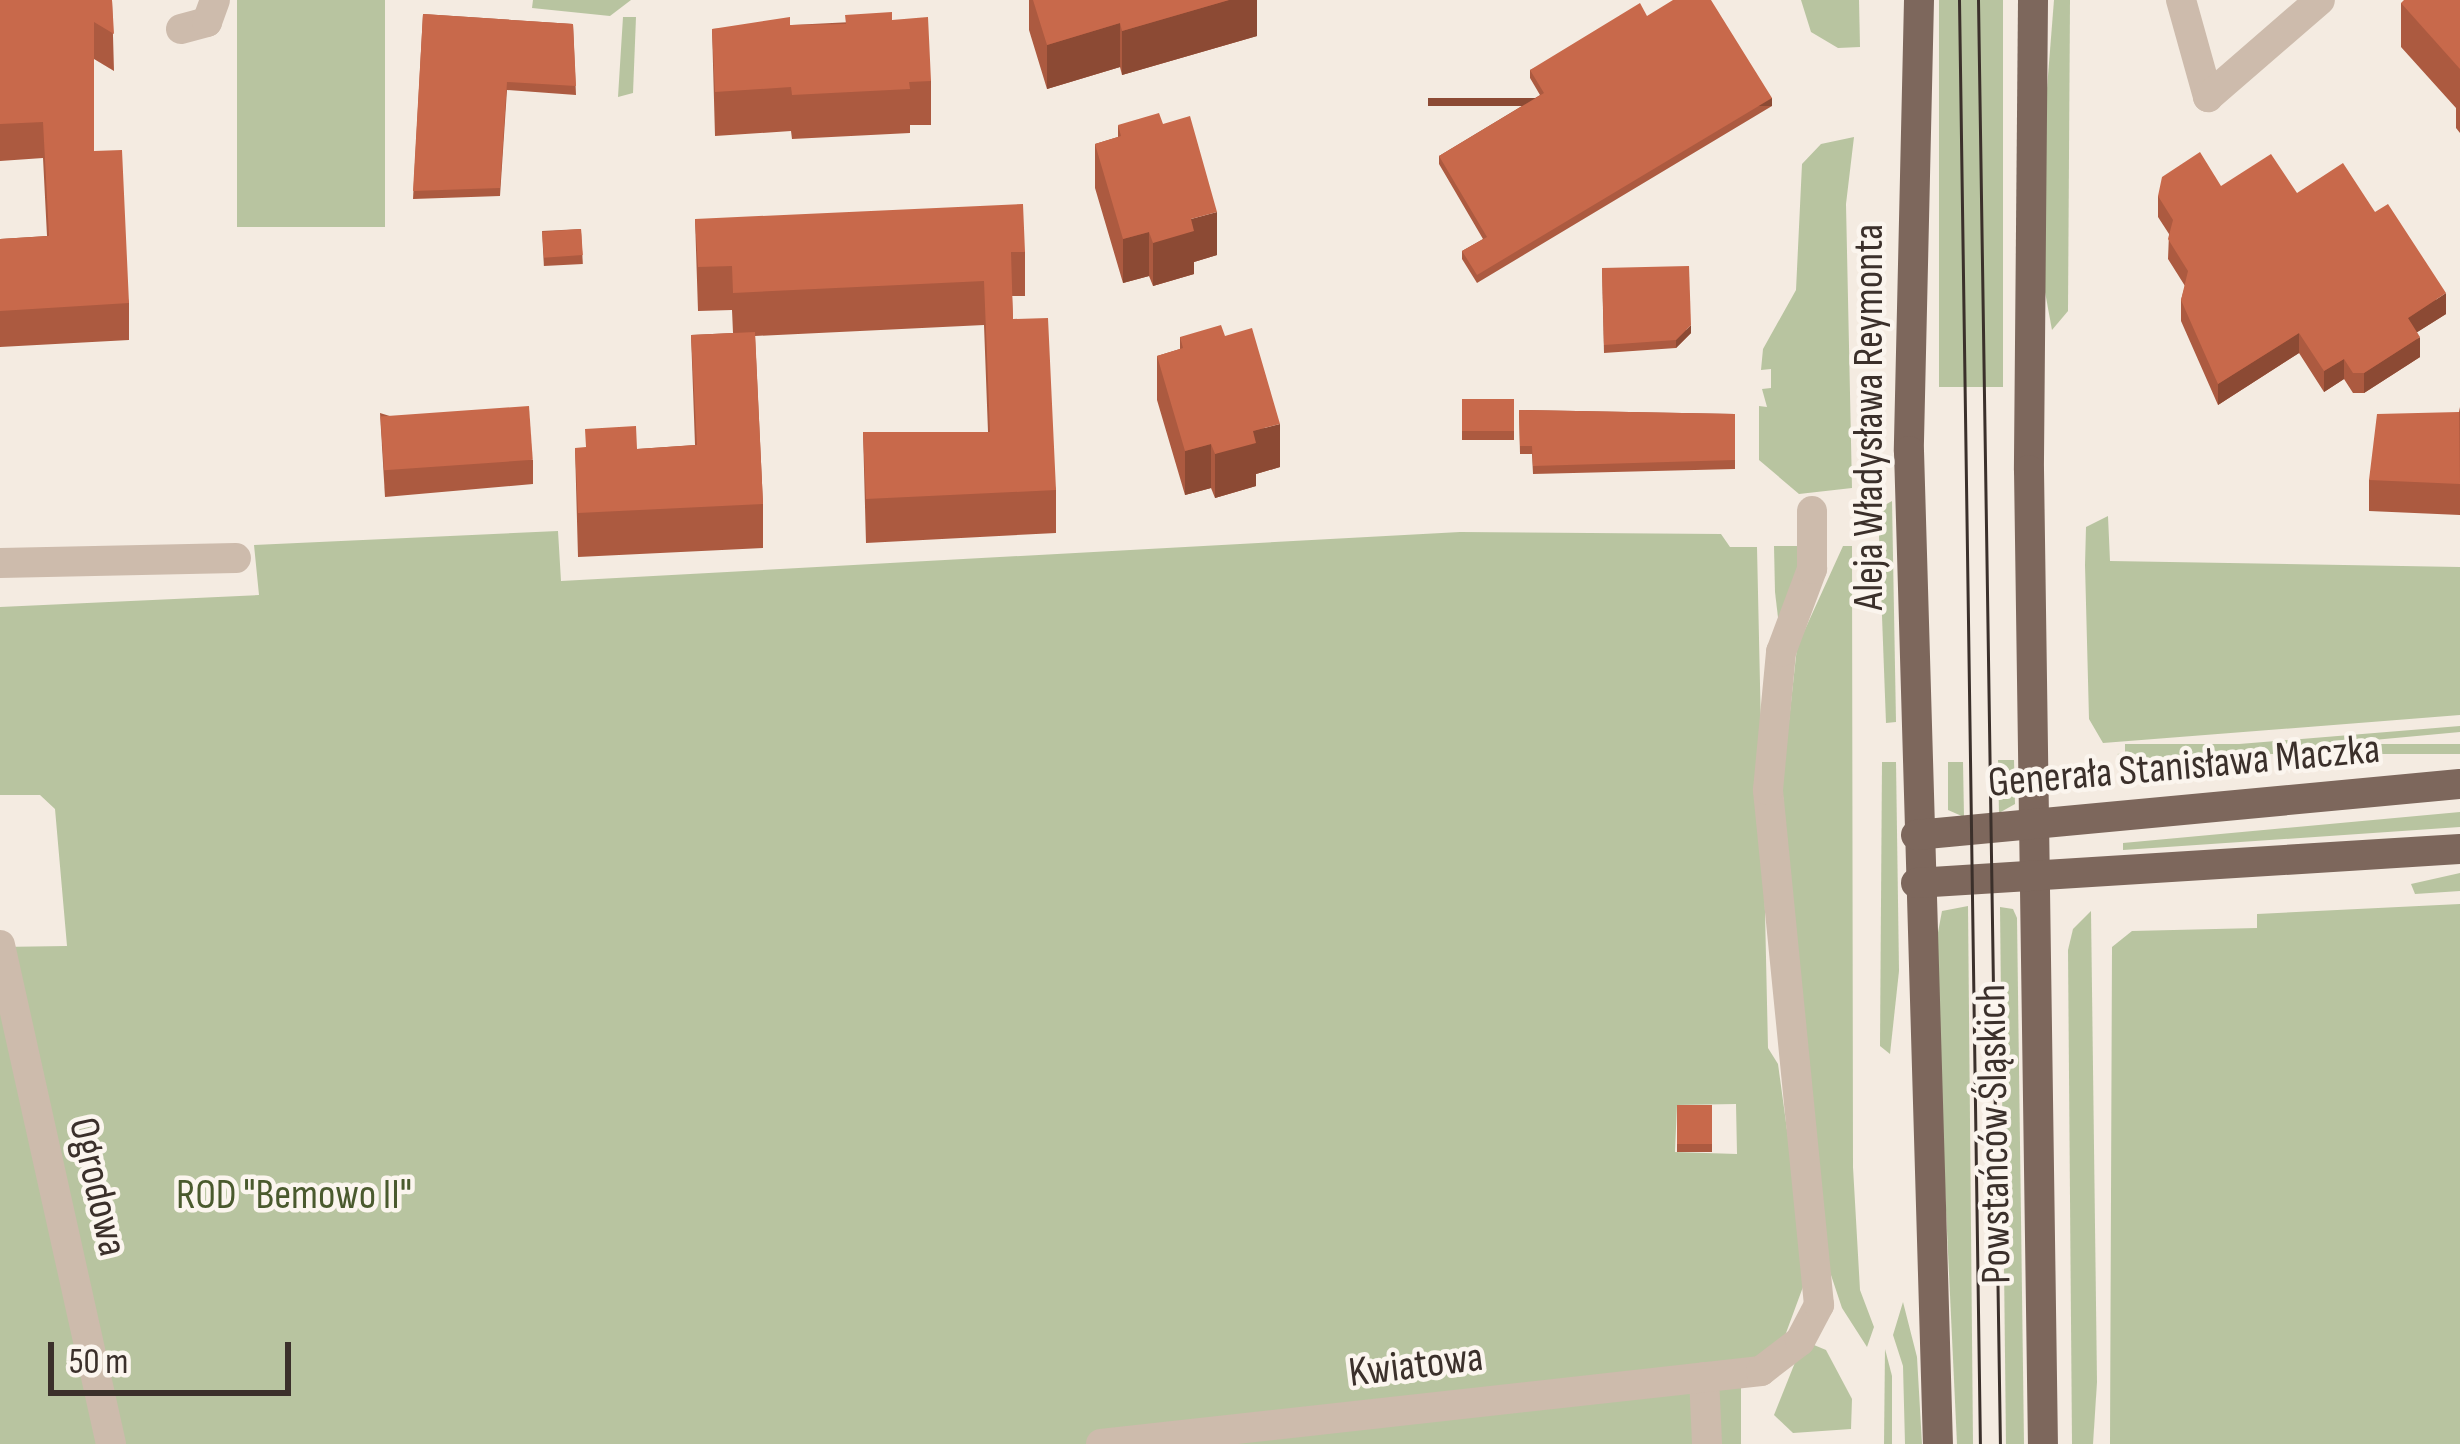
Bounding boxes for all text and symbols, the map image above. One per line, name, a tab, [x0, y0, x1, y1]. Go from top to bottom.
street label: Aleja Władysława Reymonta	[1845, 224, 1895, 610]
street label: Generała Stanisława Maczka	[1986, 725, 2382, 809]
street label: Powstańców Śląskich	[1967, 983, 2023, 1285]
street label: Ogrodowa	[57, 1113, 137, 1261]
park label: ROD "Bemowo II"	[176, 1171, 412, 1221]
scale bar	[54, 1318, 297, 1392]
street label: Kwiatowa	[1346, 1333, 1486, 1399]
text: 50 m	[69, 1341, 128, 1384]

